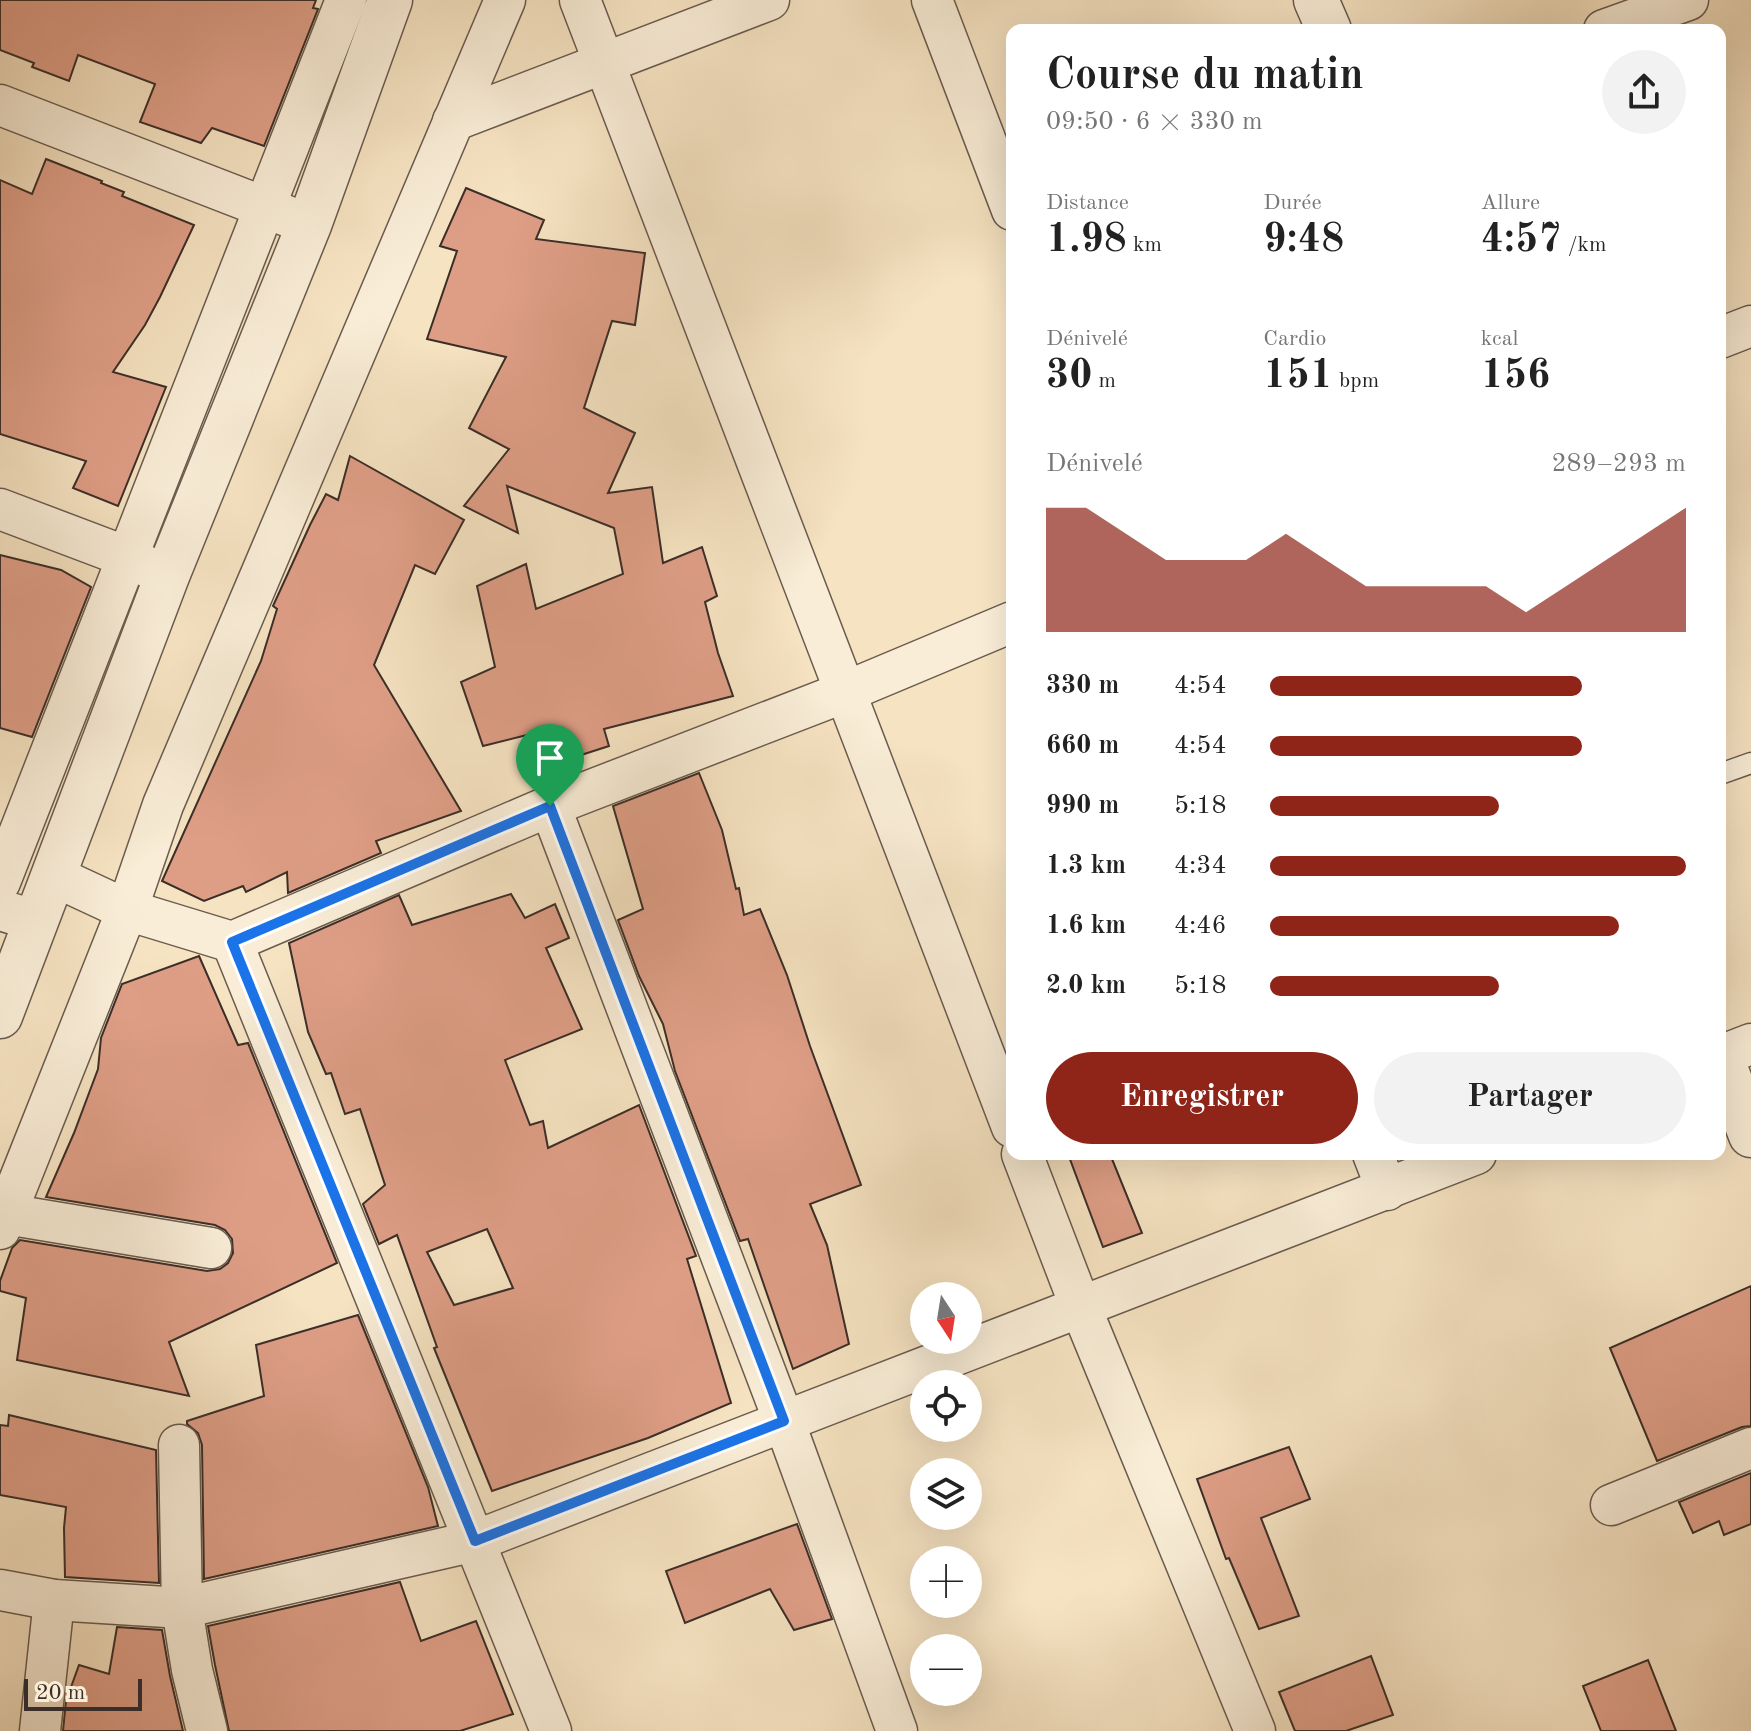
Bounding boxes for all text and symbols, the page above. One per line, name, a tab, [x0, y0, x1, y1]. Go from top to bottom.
button: share	[1602, 50, 1686, 134]
text: Course du matin	[1046, 54, 1364, 98]
text: 09:50 · 6 × 330 m	[1046, 109, 1263, 135]
text: Distance	[1046, 192, 1129, 214]
text: Durée	[1263, 192, 1322, 214]
text: Allure	[1481, 192, 1540, 214]
text: 1.98	[1046, 221, 1127, 261]
text: 9:48	[1263, 221, 1344, 261]
text: 4:57	[1481, 221, 1561, 261]
text: km	[1127, 234, 1162, 256]
text: /km	[1561, 234, 1606, 256]
text: Dénivelé	[1046, 328, 1128, 350]
text: Cardio	[1263, 328, 1326, 350]
text: kcal	[1481, 328, 1519, 350]
text: 30	[1046, 357, 1092, 397]
text: 151	[1263, 357, 1333, 397]
text: 156	[1481, 357, 1550, 397]
text: m	[1092, 370, 1116, 392]
text: bpm	[1333, 370, 1379, 392]
text: Dénivelé	[1046, 451, 1143, 477]
text: 289–293 m	[1551, 451, 1686, 477]
text: 330 m	[1046, 673, 1119, 699]
text: 4:54	[1174, 673, 1227, 699]
pin	[516, 724, 584, 806]
text: 660 m	[1046, 733, 1119, 759]
text: 4:54	[1174, 733, 1227, 759]
icon: arrive	[528, 736, 572, 780]
text: 990 m	[1046, 793, 1119, 819]
text: 5:18	[1174, 793, 1227, 819]
text: 1.3 km	[1046, 853, 1126, 879]
text: 4:34	[1174, 853, 1227, 879]
text: 1.6 km	[1046, 913, 1126, 939]
text: 4:46	[1174, 913, 1227, 939]
text: 2.0 km	[1046, 973, 1126, 999]
text: 5:18	[1174, 973, 1227, 999]
button: Enregistrer	[1046, 1052, 1358, 1144]
button: Partager	[1374, 1052, 1686, 1144]
north arrow	[910, 1282, 982, 1354]
map controls	[910, 1282, 982, 1706]
button: locate	[910, 1370, 982, 1442]
button: layers	[910, 1458, 982, 1530]
button: +	[910, 1546, 982, 1618]
button: −	[910, 1634, 982, 1706]
scale bar	[24, 1675, 142, 1711]
text: 20 m	[36, 1682, 85, 1704]

